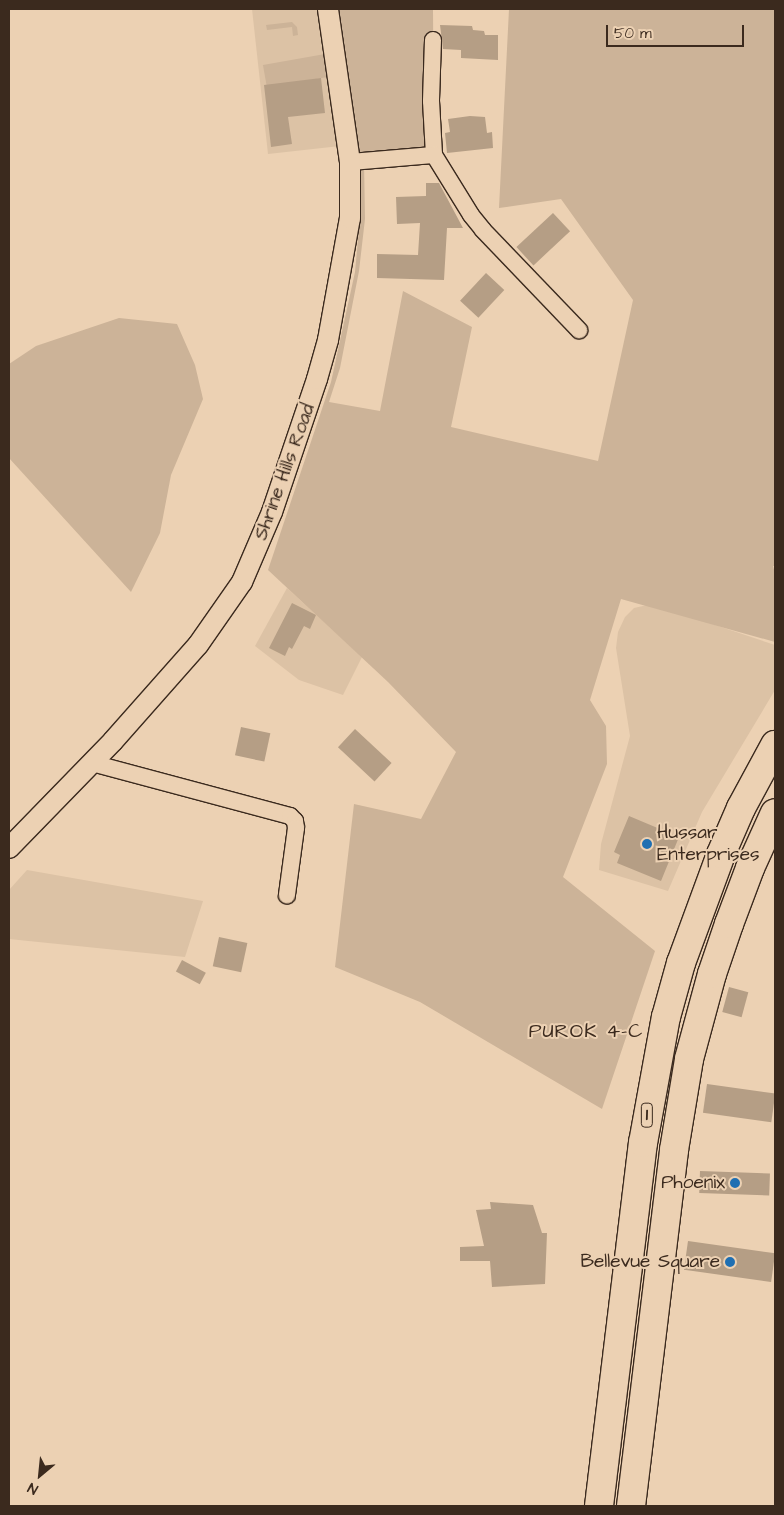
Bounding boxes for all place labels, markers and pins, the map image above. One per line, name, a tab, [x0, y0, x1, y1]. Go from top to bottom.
place label: Hussar Enterprises	[657, 822, 759, 866]
marker: Hussar Enterprises	[641, 838, 653, 850]
place label: Phoenix	[661, 1172, 725, 1194]
marker: Phoenix	[729, 1177, 741, 1189]
place label: Bellevue Square	[581, 1251, 720, 1273]
marker: Bellevue Square	[724, 1256, 736, 1268]

